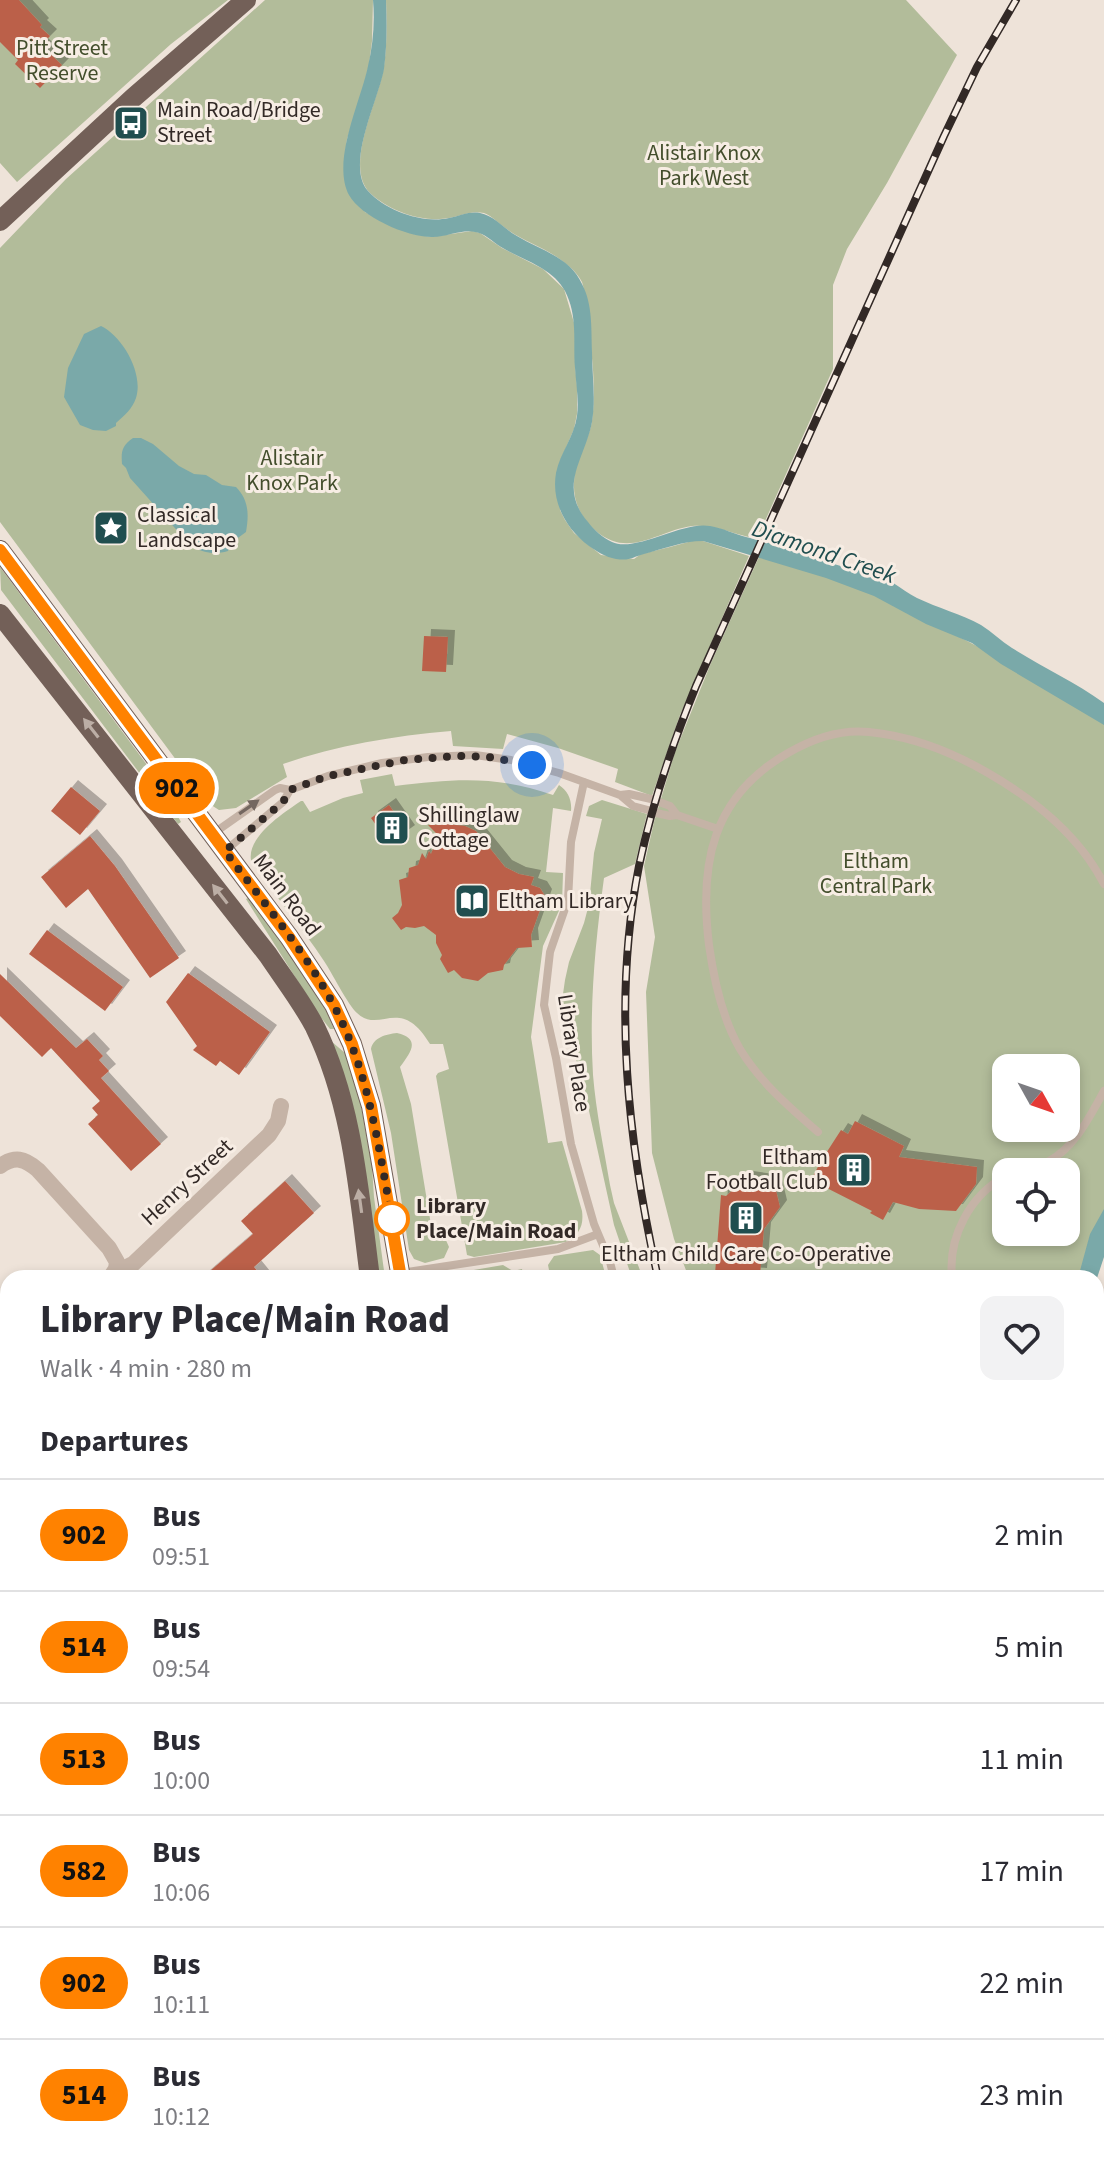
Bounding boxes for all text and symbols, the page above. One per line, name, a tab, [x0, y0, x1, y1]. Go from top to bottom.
park label: Pitt Street Reserve	[16, 32, 108, 89]
place label: Main Road/Bridge Street	[157, 94, 321, 151]
bus stop icon: Main Road/Bridge Street	[112, 104, 150, 142]
park label: Alistair Knox Park West	[647, 137, 761, 194]
park label: Alistair Knox Park	[246, 442, 338, 499]
place label: Classical Landscape	[137, 499, 236, 556]
place icon: Classical Landscape	[92, 509, 130, 547]
water label: Diamond Creek	[747, 511, 901, 593]
one-way arrow	[83, 718, 99, 738]
your location	[512, 745, 552, 785]
line badge: 902	[131, 762, 223, 814]
text: 902	[155, 768, 199, 808]
place label: Shillinglaw Cottage	[418, 799, 520, 856]
one-way arrow	[239, 800, 260, 815]
building icon: Shillinglaw Cottage	[373, 809, 411, 847]
park label: Eltham Central Park	[820, 845, 932, 902]
street label: Main Road	[245, 847, 329, 943]
library icon: Eltham Library	[453, 882, 491, 920]
one-way arrow	[212, 884, 228, 904]
place label: Eltham Library	[498, 885, 634, 917]
street label: Library Place	[549, 992, 599, 1114]
north arrow	[992, 1054, 1080, 1142]
map controls	[992, 1054, 1080, 1246]
street label: Henry Street	[134, 1131, 240, 1233]
place label: Eltham Football Club	[706, 1141, 828, 1198]
building icon: Eltham Football Club	[835, 1151, 873, 1189]
button: locate	[992, 1158, 1080, 1246]
one-way arrow	[353, 1188, 366, 1213]
place label: Library Place/Main Road	[416, 1190, 576, 1247]
building icon: Eltham Child Care Co-Operative	[727, 1199, 765, 1237]
marker: Library Place/Main Road	[375, 1202, 409, 1236]
place label: Eltham Child Care Co-Operative	[601, 1238, 891, 1270]
text: Library Place/Main Road	[40, 1293, 450, 1347]
button: heart	[980, 1296, 1064, 1380]
text: Walk · 4 min · 280 m	[40, 1350, 252, 1387]
text: Departures	[40, 1420, 188, 1463]
text: Bus	[152, 1495, 200, 1538]
text: 2 min	[994, 1514, 1064, 1557]
text: 902	[62, 1515, 106, 1555]
text: 09:51	[152, 1538, 210, 1575]
text: Bus	[152, 1607, 200, 1650]
text: 5 min	[994, 1626, 1064, 1669]
text: 514	[62, 1627, 106, 1667]
text: 09:54	[152, 1650, 210, 1687]
text: Bus	[152, 1719, 200, 1762]
text: 11 min	[980, 1738, 1064, 1781]
text: 513	[62, 1739, 106, 1779]
text: 10:00	[152, 1762, 210, 1799]
text: Bus	[152, 1831, 200, 1874]
text: 17 min	[980, 1850, 1064, 1893]
text: 582	[62, 1851, 106, 1891]
text: 10:06	[152, 1874, 210, 1911]
text: Bus	[152, 1943, 200, 1986]
text: 22 min	[980, 1962, 1064, 2005]
text: 902	[62, 1963, 106, 2003]
text: 10:11	[152, 1986, 210, 2023]
text: Bus	[152, 2055, 200, 2098]
text: 23 min	[980, 2074, 1064, 2117]
text: 514	[62, 2075, 106, 2115]
text: 10:12	[152, 2098, 210, 2135]

